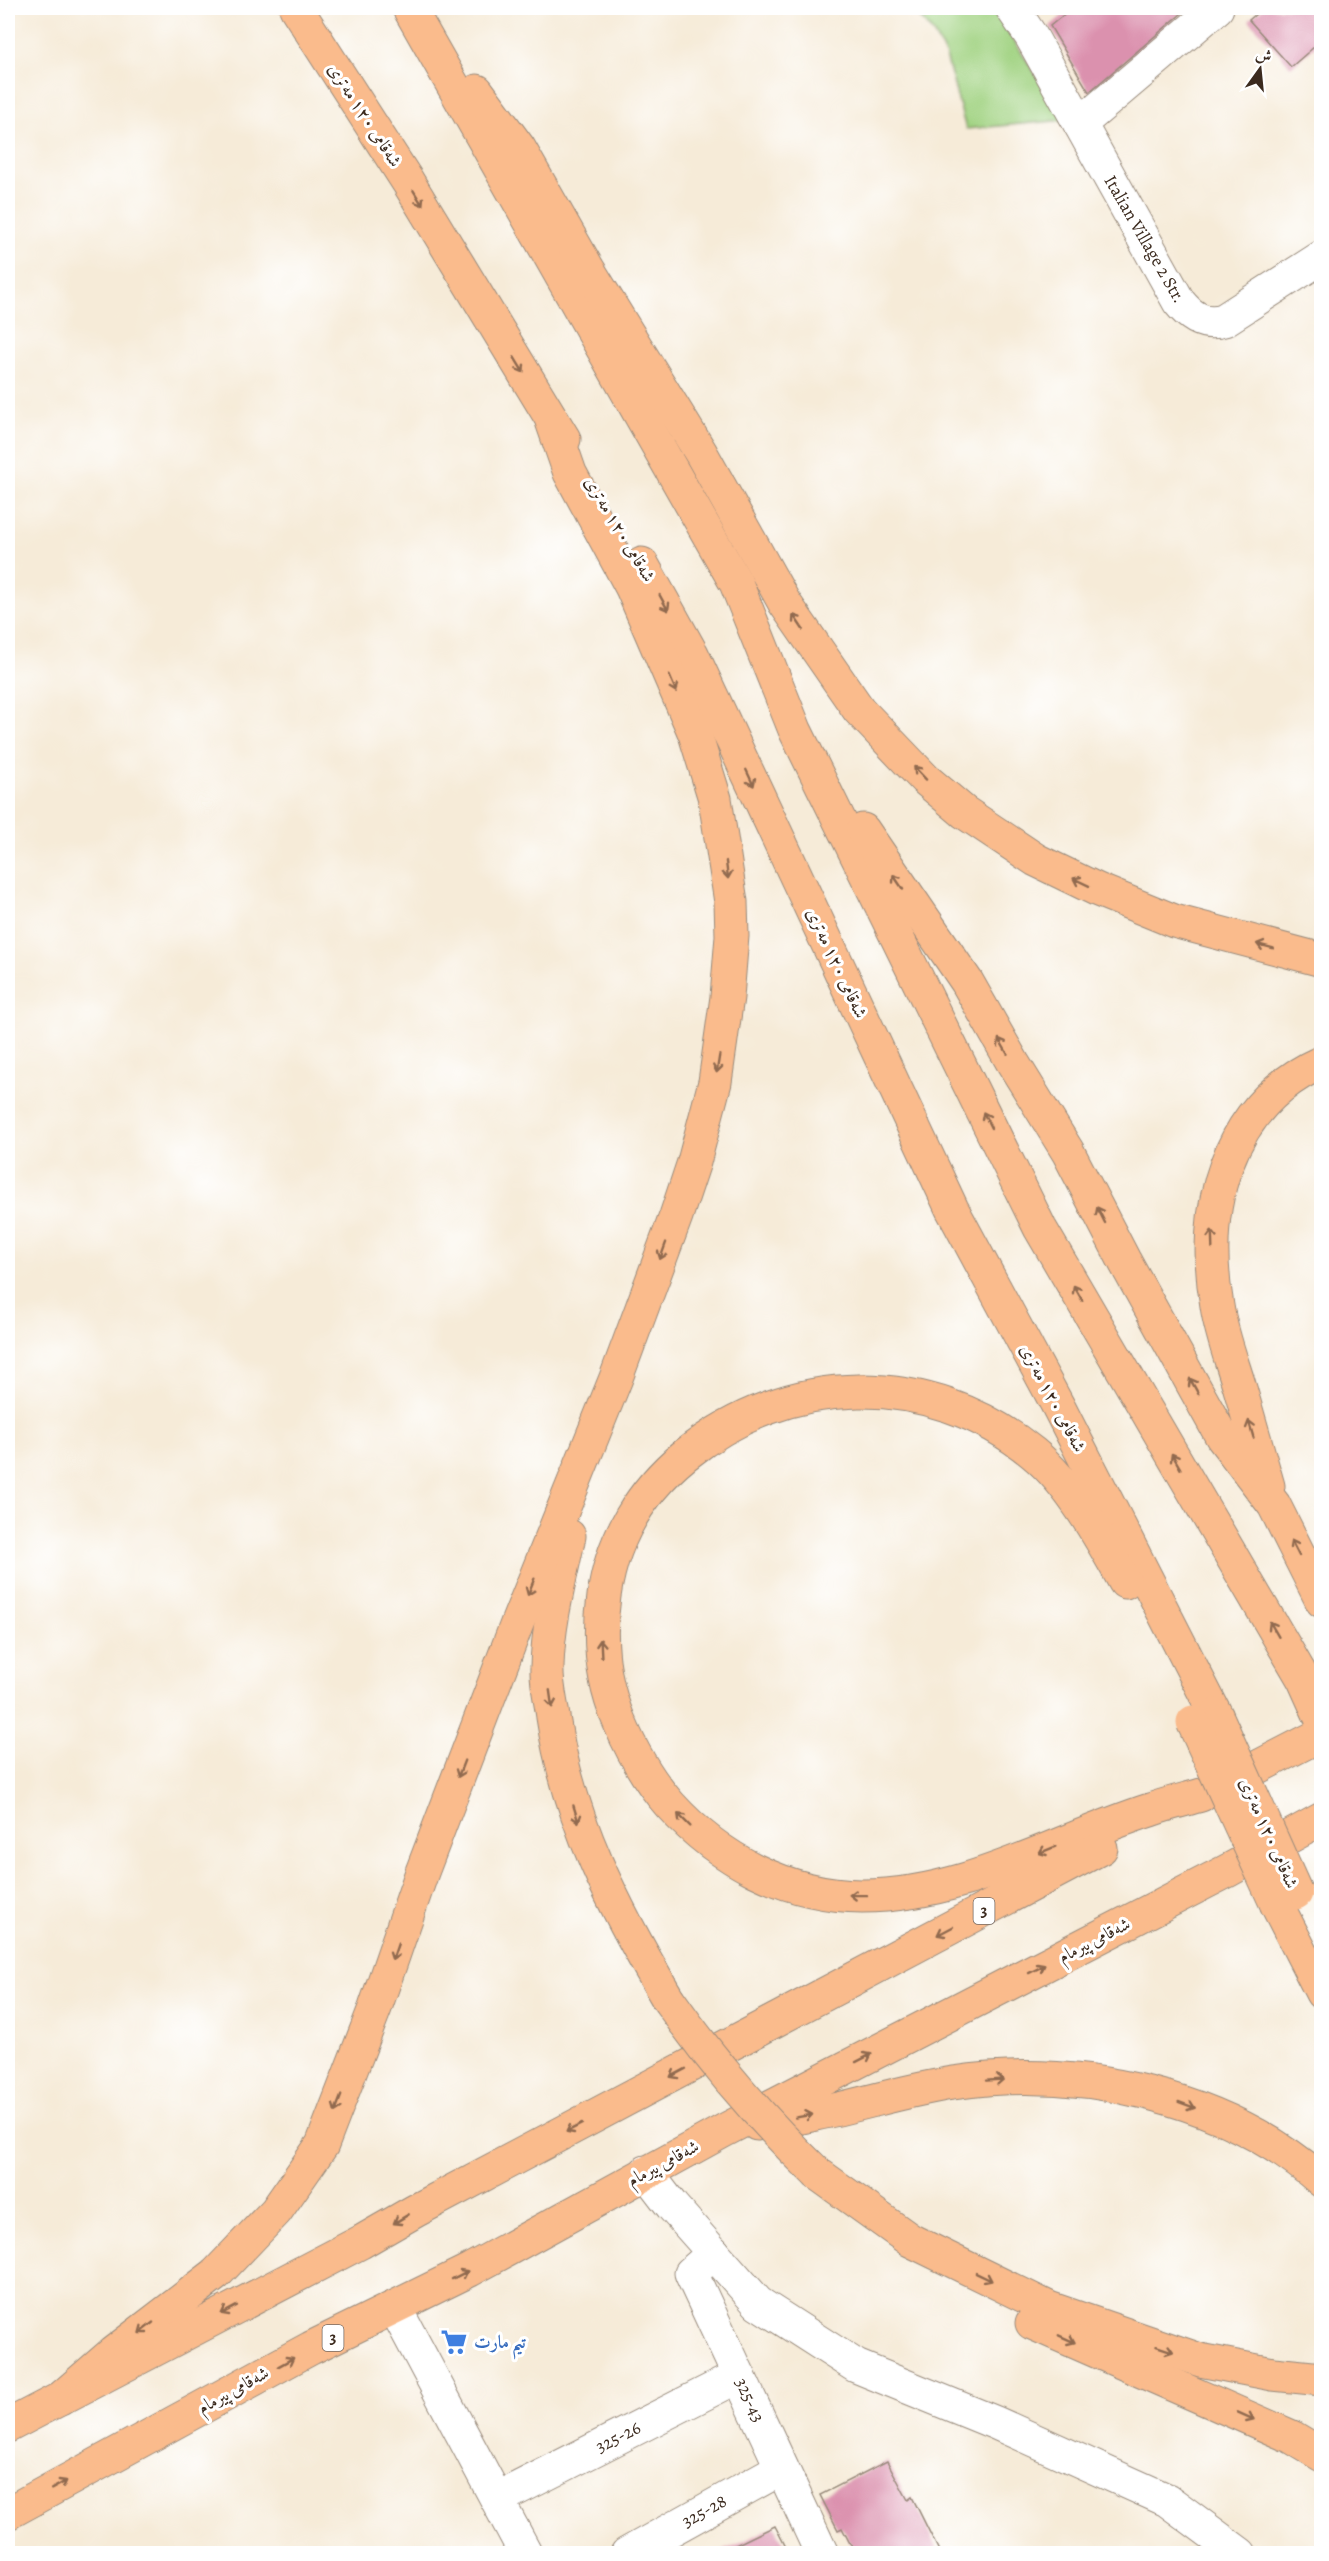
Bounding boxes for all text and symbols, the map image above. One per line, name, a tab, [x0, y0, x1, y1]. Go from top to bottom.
north arrow	[1230, 39, 1290, 99]
text: ش	[1253, 43, 1274, 68]
street label: شەقامی ١٢٠ مەتری	[322, 58, 408, 172]
street label: Italian Village 2 Str.	[1099, 171, 1191, 307]
one-way arrow	[412, 189, 424, 206]
one-way arrow	[513, 356, 525, 373]
street label: شەقامی ١٢٠ مەتری	[579, 472, 661, 586]
one-way arrow	[658, 594, 670, 611]
one-way arrow	[792, 615, 804, 631]
one-way arrow	[668, 674, 680, 692]
one-way arrow	[913, 766, 927, 781]
one-way arrow	[744, 769, 756, 787]
one-way arrow	[722, 860, 733, 879]
one-way arrow	[892, 874, 904, 891]
one-way arrow	[1072, 875, 1090, 887]
street label: شەقامی ١٢٠ مەتری	[801, 904, 873, 1022]
one-way arrow	[1255, 940, 1274, 951]
one-way arrow	[997, 1038, 1009, 1055]
one-way arrow	[712, 1054, 723, 1073]
one-way arrow	[980, 1111, 992, 1129]
one-way arrow	[1094, 1206, 1106, 1224]
one-way arrow	[1206, 1229, 1218, 1249]
one-way arrow	[657, 1241, 668, 1260]
one-way arrow	[1071, 1284, 1083, 1301]
street label: شەقامی ١٢٠ مەتری	[1014, 1340, 1092, 1456]
one-way arrow	[1188, 1378, 1200, 1395]
one-way arrow	[1245, 1420, 1256, 1439]
one-way arrow	[1169, 1453, 1181, 1470]
one-way arrow	[1289, 1540, 1301, 1558]
one-way arrow	[525, 1577, 536, 1596]
one-way arrow	[1268, 1621, 1280, 1638]
one-way arrow	[596, 1639, 607, 1659]
one-way arrow	[545, 1688, 556, 1708]
one-way arrow	[455, 1759, 466, 1778]
street label: شەقامی ١٢٠ مەتری	[1234, 1774, 1304, 1892]
one-way arrow	[571, 1804, 582, 1823]
one-way arrow	[677, 1812, 692, 1827]
one-way arrow	[1038, 1845, 1057, 1856]
one-way arrow	[849, 1889, 869, 1901]
road number: 3	[974, 1898, 994, 1924]
street label: شەقامی پیرمام	[1054, 1912, 1136, 1972]
one-way arrow	[937, 1925, 954, 1937]
one-way arrow	[388, 1942, 399, 1961]
one-way arrow	[1028, 1963, 1045, 1975]
one-way arrow	[854, 2052, 872, 2063]
one-way arrow	[670, 2067, 687, 2079]
one-way arrow	[984, 2074, 1004, 2085]
one-way arrow	[332, 2094, 343, 2113]
one-way arrow	[1177, 2100, 1196, 2111]
one-way arrow	[793, 2111, 813, 2122]
one-way arrow	[566, 2122, 583, 2134]
street label: شەقامی پیرمام	[623, 2134, 705, 2195]
one-way arrow	[393, 2213, 410, 2225]
one-way arrow	[451, 2269, 468, 2281]
one-way arrow	[975, 2272, 993, 2283]
one-way arrow	[221, 2305, 239, 2317]
one-way arrow	[138, 2321, 154, 2334]
road number: 3	[322, 2325, 344, 2351]
supermarket icon: تيم مارت	[439, 2327, 469, 2357]
place label: تيم مارت	[474, 2330, 526, 2360]
one-way arrow	[1057, 2334, 1076, 2345]
one-way arrow	[1155, 2344, 1174, 2355]
one-way arrow	[276, 2356, 294, 2367]
street label: شەقامی پیرمام	[193, 2361, 275, 2423]
street label: 325-43	[730, 2374, 770, 2426]
one-way arrow	[1237, 2411, 1255, 2422]
street label: 325-26	[591, 2416, 645, 2458]
one-way arrow	[50, 2479, 67, 2491]
street label: 325-28	[677, 2489, 731, 2533]

